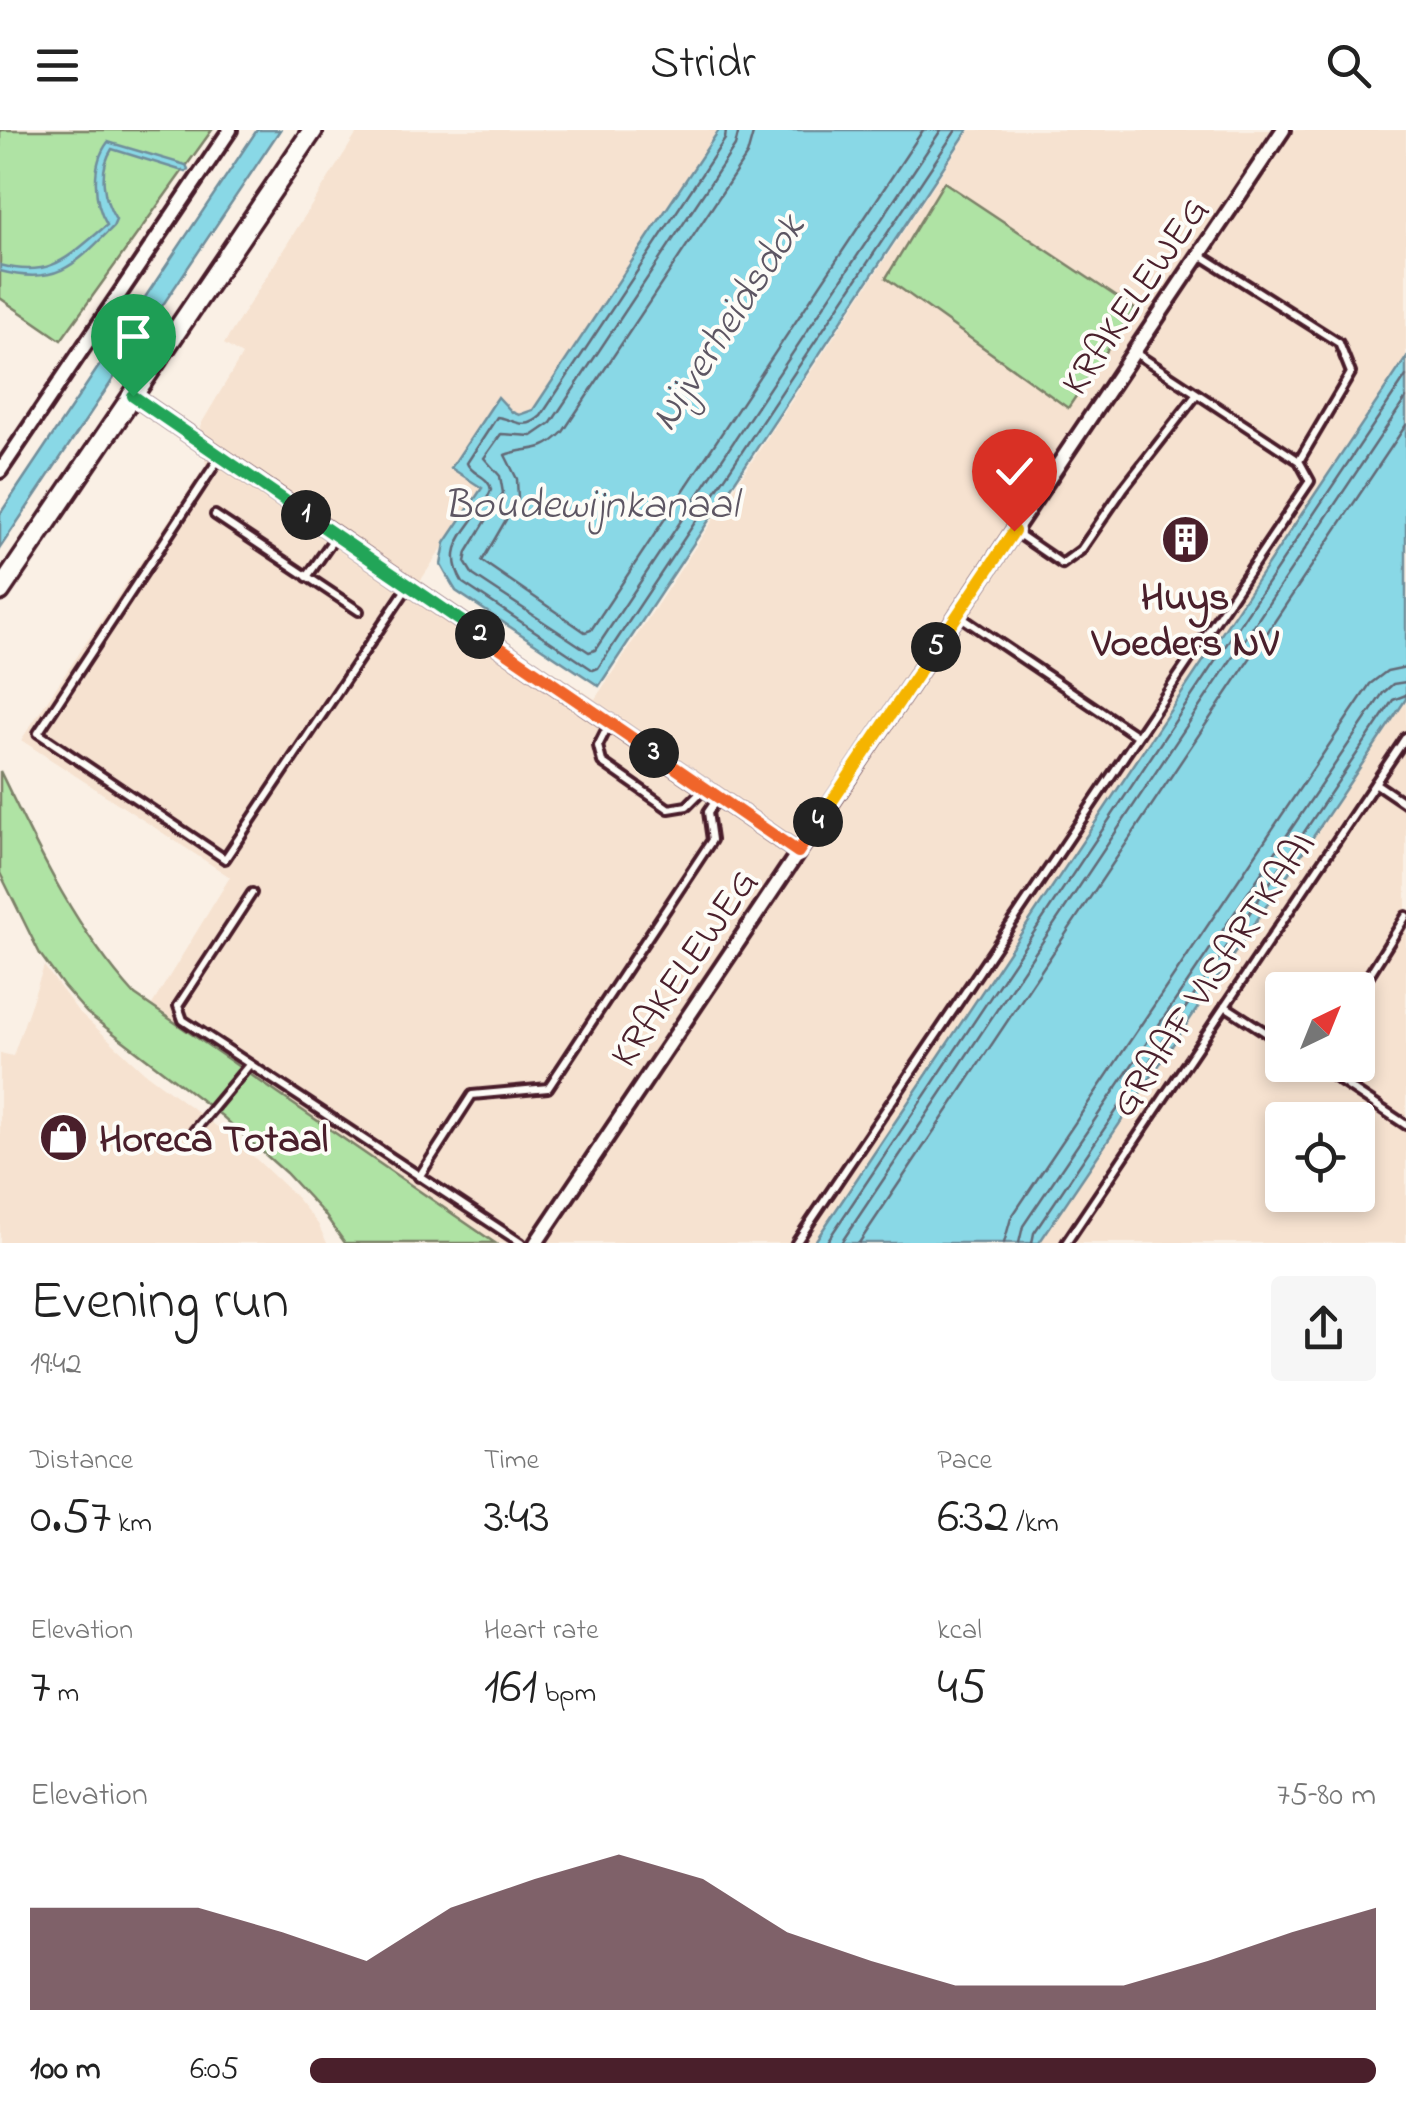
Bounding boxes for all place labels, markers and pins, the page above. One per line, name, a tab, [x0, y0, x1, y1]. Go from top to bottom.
pin	[91, 294, 176, 397]
pin	[972, 429, 1057, 532]
pin: 1	[281, 490, 331, 540]
building icon: Huys Voeders NV	[1159, 514, 1211, 566]
place label: Huys Voeders NV	[1091, 570, 1279, 675]
pin: 2	[455, 609, 505, 659]
pin: 5	[911, 622, 961, 672]
pin: 3	[629, 728, 679, 778]
pin: 4	[793, 797, 843, 847]
shop icon: Horeca Totaal	[38, 1111, 90, 1163]
place label: Horeca Totaal	[99, 1112, 328, 1171]

